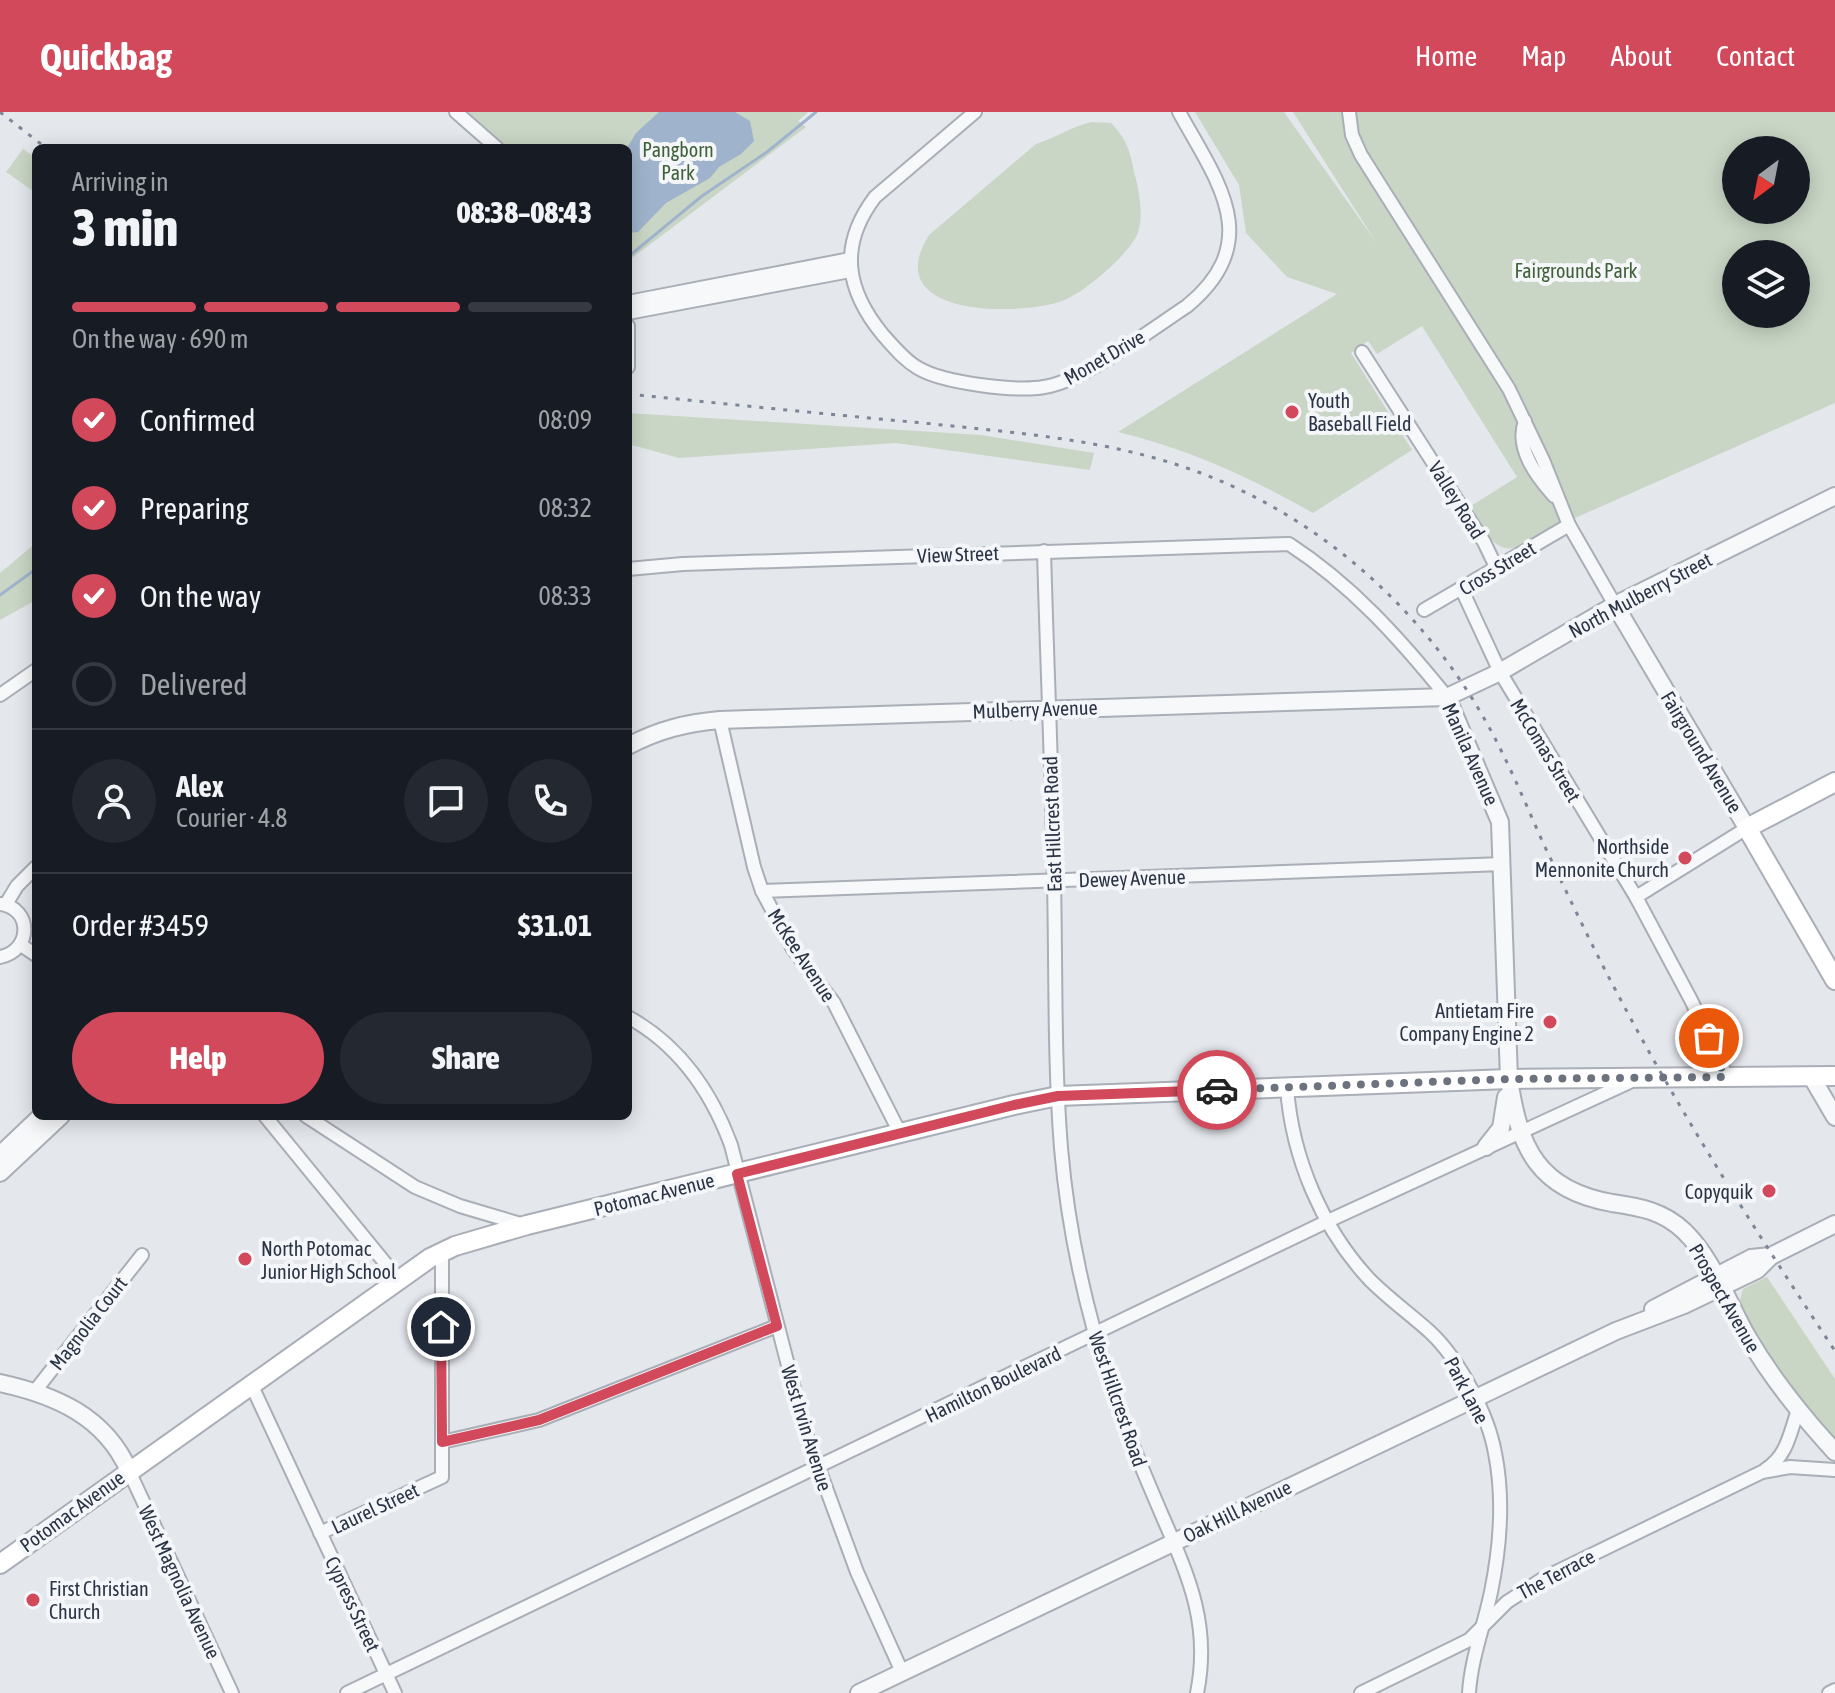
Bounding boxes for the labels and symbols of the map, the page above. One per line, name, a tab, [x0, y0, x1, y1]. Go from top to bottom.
north arrow	[1722, 136, 1810, 224]
park label: Pangborn Park	[642, 138, 714, 184]
park label: Fairgrounds Park	[1515, 259, 1638, 282]
street label: Monet Drive	[1060, 325, 1148, 389]
place label: Youth Baseball Field	[1308, 389, 1411, 435]
marker: Youth Baseball Field	[1283, 403, 1301, 421]
street label: Valley Road	[1424, 457, 1490, 543]
street label: Cross Street	[1455, 536, 1540, 600]
street label: View Street	[917, 541, 1000, 567]
street label: North Mulberry Street	[1565, 547, 1716, 642]
street label: Fairground Avenue	[1657, 687, 1747, 817]
street label: McComas Street	[1506, 694, 1586, 806]
street label: Mulberry Avenue	[972, 695, 1098, 723]
street label: Manila Avenue	[1438, 699, 1504, 809]
street label: East Hillcrest Road	[1038, 756, 1066, 892]
place label: Northside Mennonite Church	[1535, 835, 1669, 881]
marker: Northside Mennonite Church	[1676, 849, 1694, 867]
street label: Dewey Avenue	[1078, 865, 1186, 891]
street label: McKee Avenue	[763, 904, 841, 1006]
place label: Antietam Fire Company Engine 2	[1399, 999, 1534, 1045]
pin	[1675, 1004, 1743, 1072]
marker: Antietam Fire Company Engine 2	[1541, 1013, 1559, 1031]
courier	[1177, 1050, 1257, 1130]
street label: Potomac Avenue	[591, 1168, 717, 1220]
place label: Copyquik	[1685, 1180, 1753, 1203]
marker: Copyquik	[1760, 1182, 1778, 1200]
place label: North Potomac Junior High School	[261, 1237, 397, 1283]
street label: Prospect Avenue	[1685, 1239, 1765, 1357]
marker: North Potomac Junior High School	[236, 1250, 254, 1268]
street label: Magnolia Court	[44, 1272, 132, 1374]
pin	[407, 1293, 475, 1361]
street label: West Hillcrest Road	[1084, 1328, 1152, 1470]
street label: Hamilton Boulevard	[922, 1341, 1064, 1427]
street label: Park Lane	[1440, 1353, 1494, 1427]
street label: West Irvin Avenue	[777, 1362, 837, 1494]
street label: Potomac Avenue	[15, 1465, 129, 1557]
street label: Oak Hill Avenue	[1179, 1475, 1295, 1547]
street label: Laurel Street	[328, 1478, 422, 1538]
street label: West Magnolia Avenue	[134, 1502, 226, 1662]
street label: The Terrace	[1514, 1544, 1598, 1604]
street label: Cypress Street	[321, 1553, 385, 1655]
place label: First Christian Church	[49, 1577, 149, 1623]
marker: First Christian Church	[24, 1591, 42, 1609]

